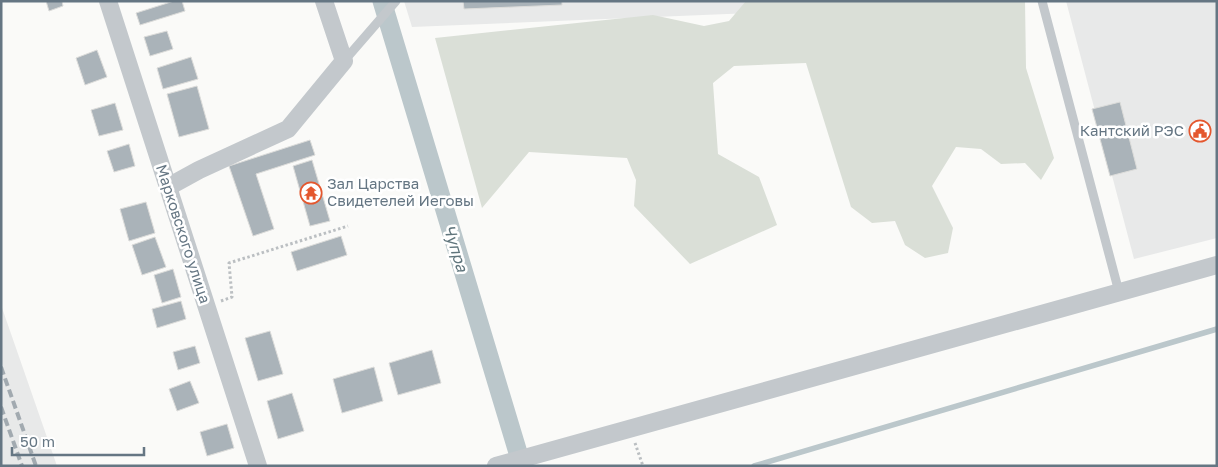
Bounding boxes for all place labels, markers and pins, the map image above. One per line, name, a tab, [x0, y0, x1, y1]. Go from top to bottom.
public building icon: Кантский РЭС	[1188, 119, 1212, 143]
place label: Кантский РЭС	[1080, 121, 1184, 139]
place label: Зал Царства Свидетелей Иеговы	[327, 174, 474, 209]
temple icon: Зал Царства Свидетелей Иеговы	[299, 181, 323, 205]

